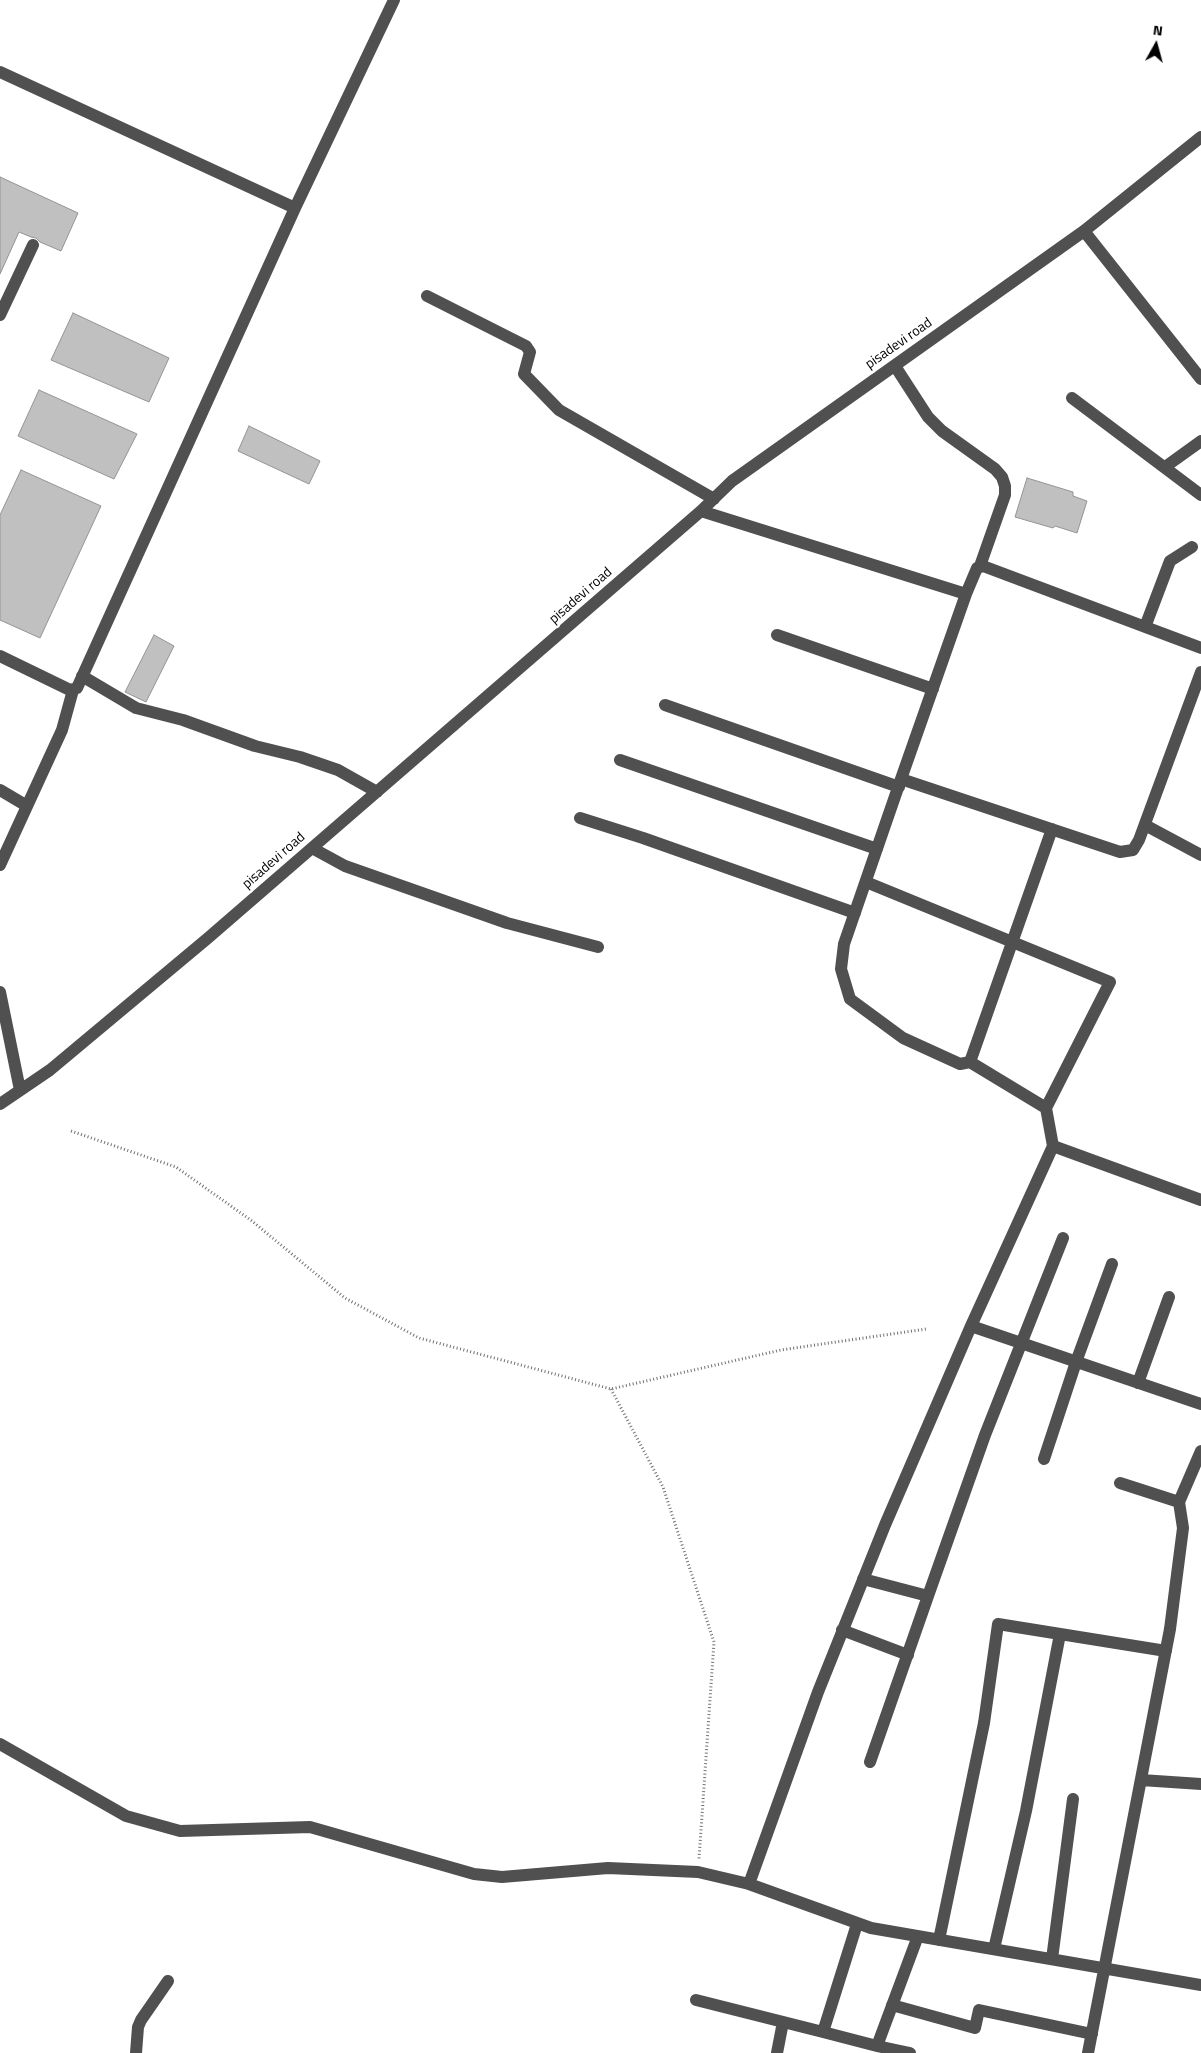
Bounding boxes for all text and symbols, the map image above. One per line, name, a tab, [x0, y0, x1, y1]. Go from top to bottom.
text: N	[1152, 19, 1164, 41]
north arrow	[1131, 20, 1181, 70]
street label: pisadevi road	[862, 315, 936, 373]
street label: pisadevi road	[546, 564, 616, 628]
street label: pisadevi road	[239, 829, 309, 893]

